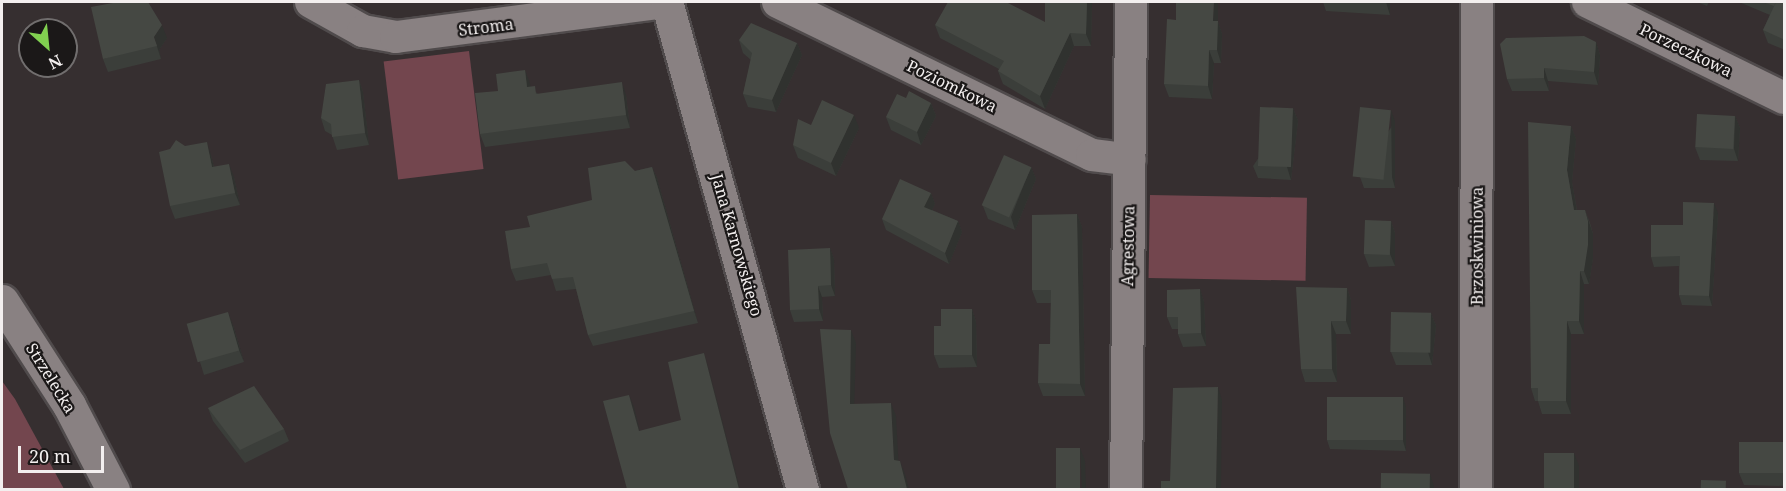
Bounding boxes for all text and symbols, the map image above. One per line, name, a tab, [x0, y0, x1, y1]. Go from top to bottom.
street label: Stroma	[457, 14, 515, 40]
north arrow	[18, 18, 78, 78]
street label: Porzeczkowa	[1637, 19, 1735, 81]
text: N	[45, 50, 66, 75]
street label: Poziomkowa	[904, 56, 1000, 116]
street label: Jana Karnowskiego	[707, 172, 767, 318]
street label: Brzoskwiniowa	[1467, 187, 1487, 305]
street label: Agrestowa	[1118, 206, 1138, 286]
street label: Strzelecka	[22, 340, 80, 416]
scale bar	[21, 434, 106, 472]
text: 20 m	[29, 444, 71, 468]

